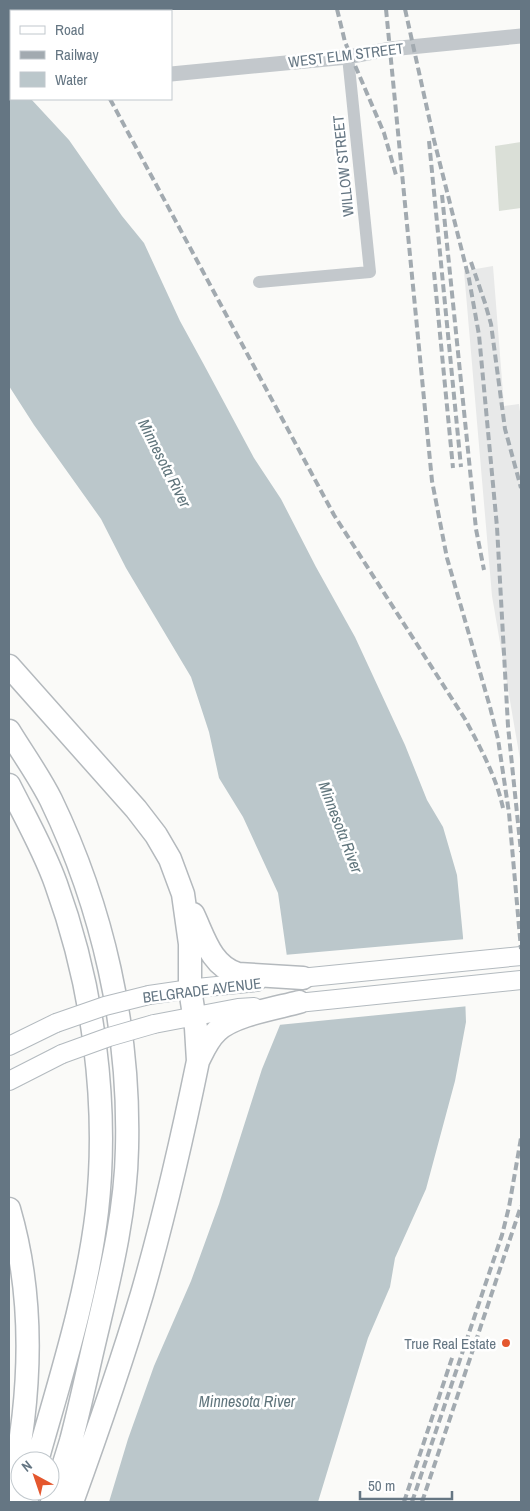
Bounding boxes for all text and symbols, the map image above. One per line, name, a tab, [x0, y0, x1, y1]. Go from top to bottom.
legend	[10, 10, 172, 100]
text: Road	[55, 19, 84, 40]
street label: WEST ELM STREET	[287, 37, 405, 72]
text: Railway	[55, 44, 100, 65]
text: Water	[55, 69, 87, 90]
street label: WILLOW STREET	[327, 114, 359, 218]
water label: Minnesota River	[133, 415, 197, 511]
water label: Minnesota River	[313, 778, 369, 876]
street label: BELGRADE AVENUE	[141, 972, 263, 1008]
place label: True Real Estate	[404, 1333, 496, 1354]
marker: True Real Estate	[500, 1337, 512, 1349]
water label: Minnesota River	[199, 1390, 296, 1412]
north arrow	[10, 1451, 60, 1501]
text: N	[18, 1456, 36, 1476]
scale bar	[360, 1468, 452, 1500]
text: 50 m	[368, 1475, 395, 1496]

